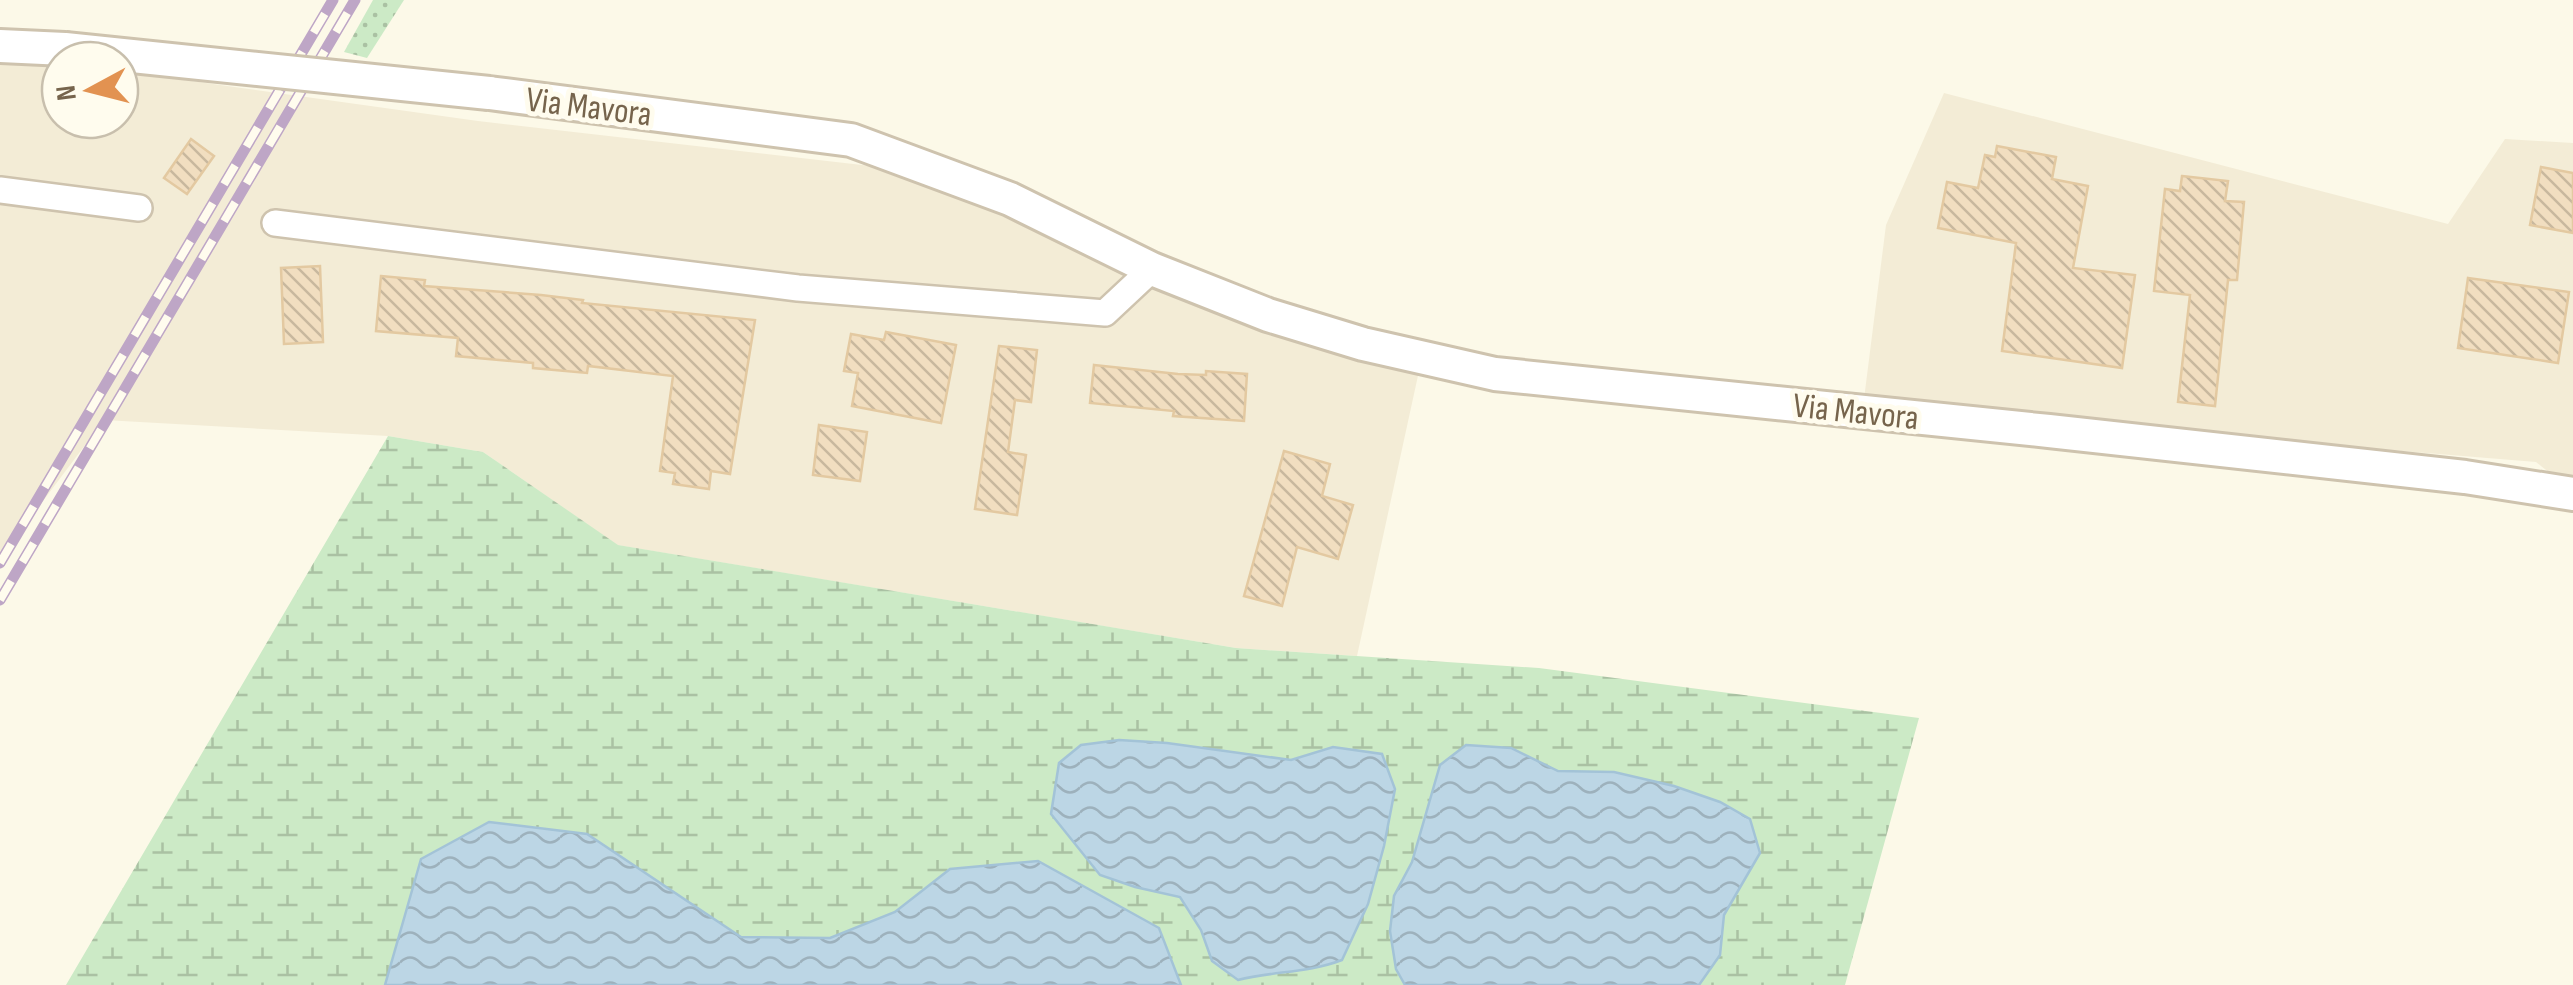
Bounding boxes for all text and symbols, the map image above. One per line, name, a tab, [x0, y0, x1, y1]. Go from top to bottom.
north arrow	[40, 40, 140, 140]
street label: Via Mavora	[524, 78, 654, 137]
text: N	[49, 83, 84, 102]
street label: Via Mavora	[1791, 385, 1921, 440]

